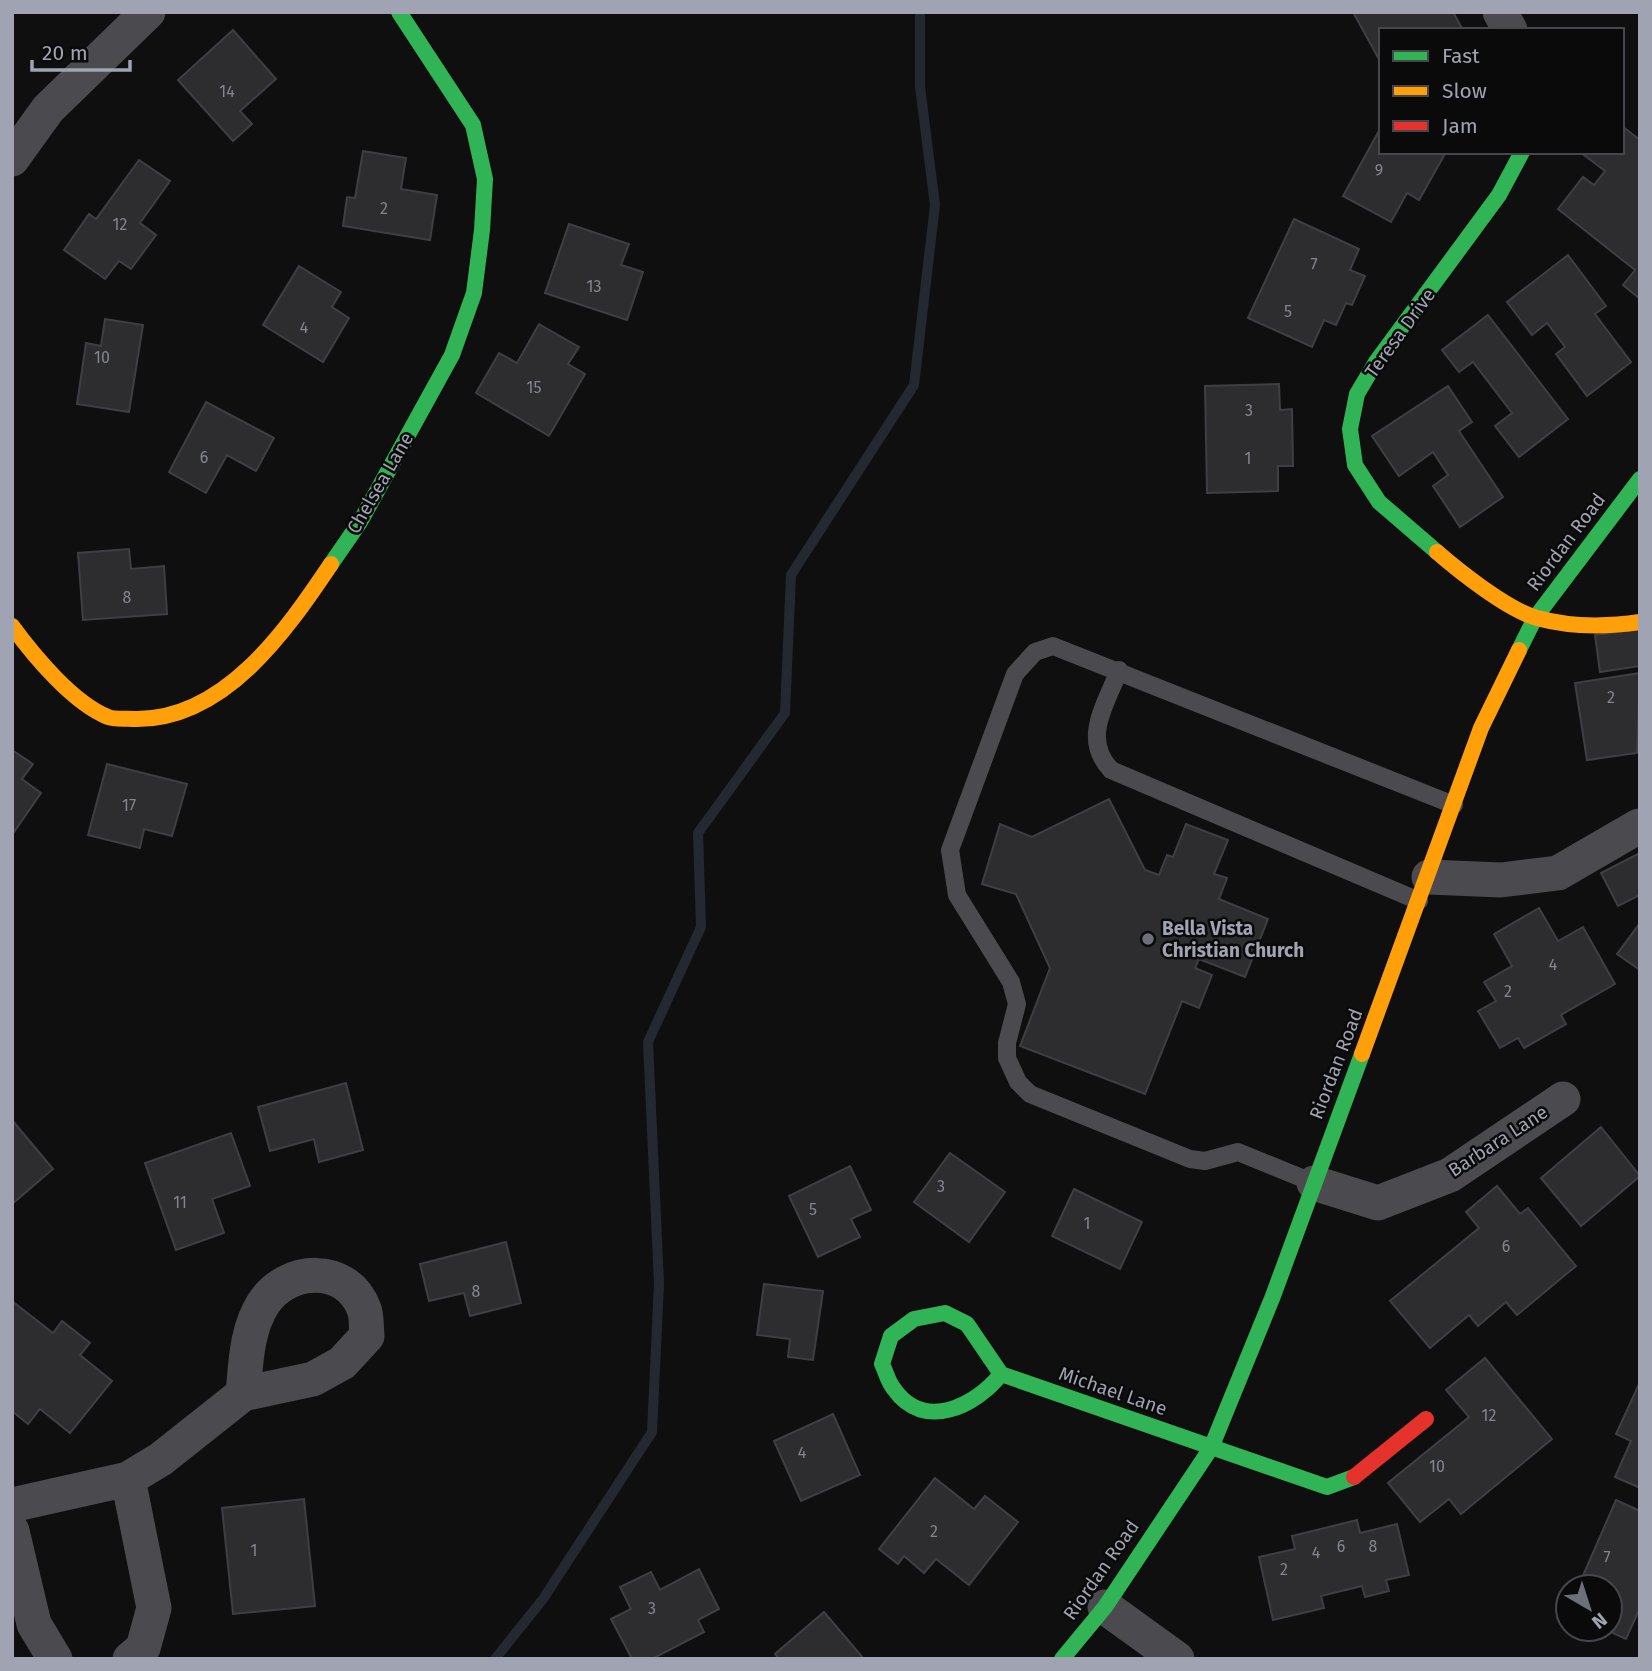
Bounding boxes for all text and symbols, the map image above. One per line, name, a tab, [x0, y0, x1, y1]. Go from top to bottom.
scale bar	[32, 28, 130, 72]
legend	[1379, 28, 1624, 154]
text: 20 m	[42, 40, 88, 66]
text: Fast	[1442, 43, 1480, 69]
text: Slow	[1442, 78, 1487, 104]
house number: 14	[219, 82, 235, 101]
text: Jam	[1442, 113, 1478, 139]
house number: 9	[1375, 161, 1383, 180]
house number: 2	[380, 199, 388, 218]
house number: 12	[113, 215, 127, 234]
house number: 7	[1310, 255, 1318, 274]
house number: 13	[587, 277, 601, 296]
street label: Teresa Drive	[1360, 284, 1440, 382]
house number: 5	[1284, 302, 1292, 321]
house number: 4	[300, 318, 309, 337]
house number: 10	[94, 348, 110, 367]
house number: 15	[527, 378, 541, 397]
house number: 3	[1245, 401, 1253, 420]
street label: Chelsea Lane	[342, 428, 418, 538]
house number: 6	[200, 448, 208, 467]
house number: 1	[1245, 449, 1251, 468]
street label: Riordan Road	[1522, 489, 1610, 595]
house number: 8	[123, 588, 132, 607]
house number: 2	[1607, 688, 1615, 707]
house number: 17	[122, 796, 136, 815]
place label: Bella Vista Christian Church	[1162, 917, 1304, 962]
marker: Bella Vista Christian Church	[1140, 931, 1156, 947]
house number: 4	[1549, 955, 1558, 974]
house number: 2	[1504, 982, 1512, 1001]
street label: Riordan Road	[1304, 1006, 1368, 1122]
street label: Barbara Lane	[1444, 1100, 1552, 1182]
house number: 3	[937, 1177, 945, 1196]
house number: 11	[173, 1193, 187, 1212]
house number: 5	[809, 1200, 817, 1219]
house number: 1	[1084, 1214, 1090, 1233]
house number: 6	[1502, 1237, 1510, 1256]
house number: 8	[472, 1282, 481, 1301]
street label: Michael Lane	[1056, 1362, 1170, 1420]
house number: 12	[1482, 1406, 1496, 1425]
house number: 4	[798, 1443, 807, 1462]
house number: 10	[1429, 1457, 1445, 1476]
street label: Riordan Road	[1058, 1516, 1144, 1624]
house number: 2	[930, 1522, 938, 1541]
house number: 6	[1337, 1537, 1345, 1556]
house number: 8	[1369, 1537, 1378, 1556]
house number: 1	[251, 1541, 257, 1560]
house number: 4	[1312, 1543, 1321, 1562]
house number: 7	[1603, 1548, 1611, 1567]
house number: 2	[1280, 1560, 1288, 1579]
north arrow	[1554, 1573, 1624, 1643]
house number: 3	[648, 1599, 656, 1618]
text: N	[1587, 1608, 1612, 1634]

